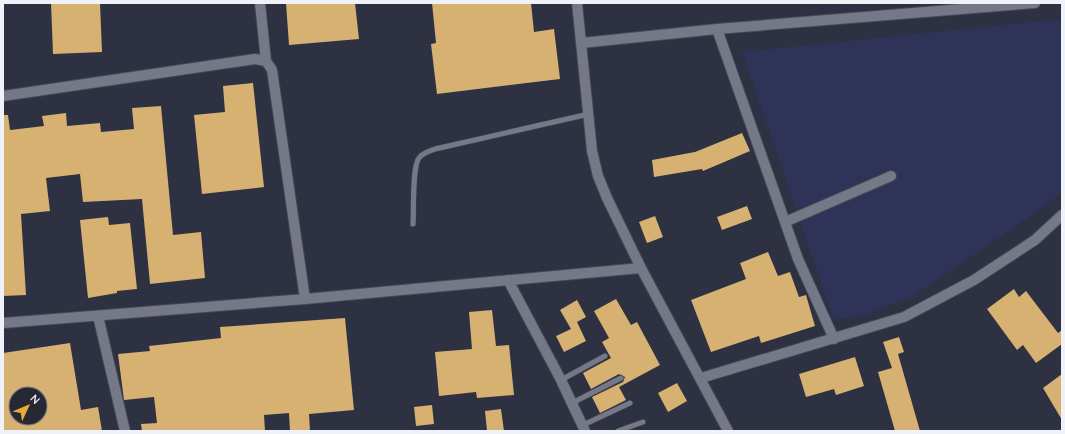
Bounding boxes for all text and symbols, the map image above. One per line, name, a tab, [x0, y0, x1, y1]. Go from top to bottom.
north arrow	[8, 386, 48, 426]
text: N	[27, 391, 43, 407]

